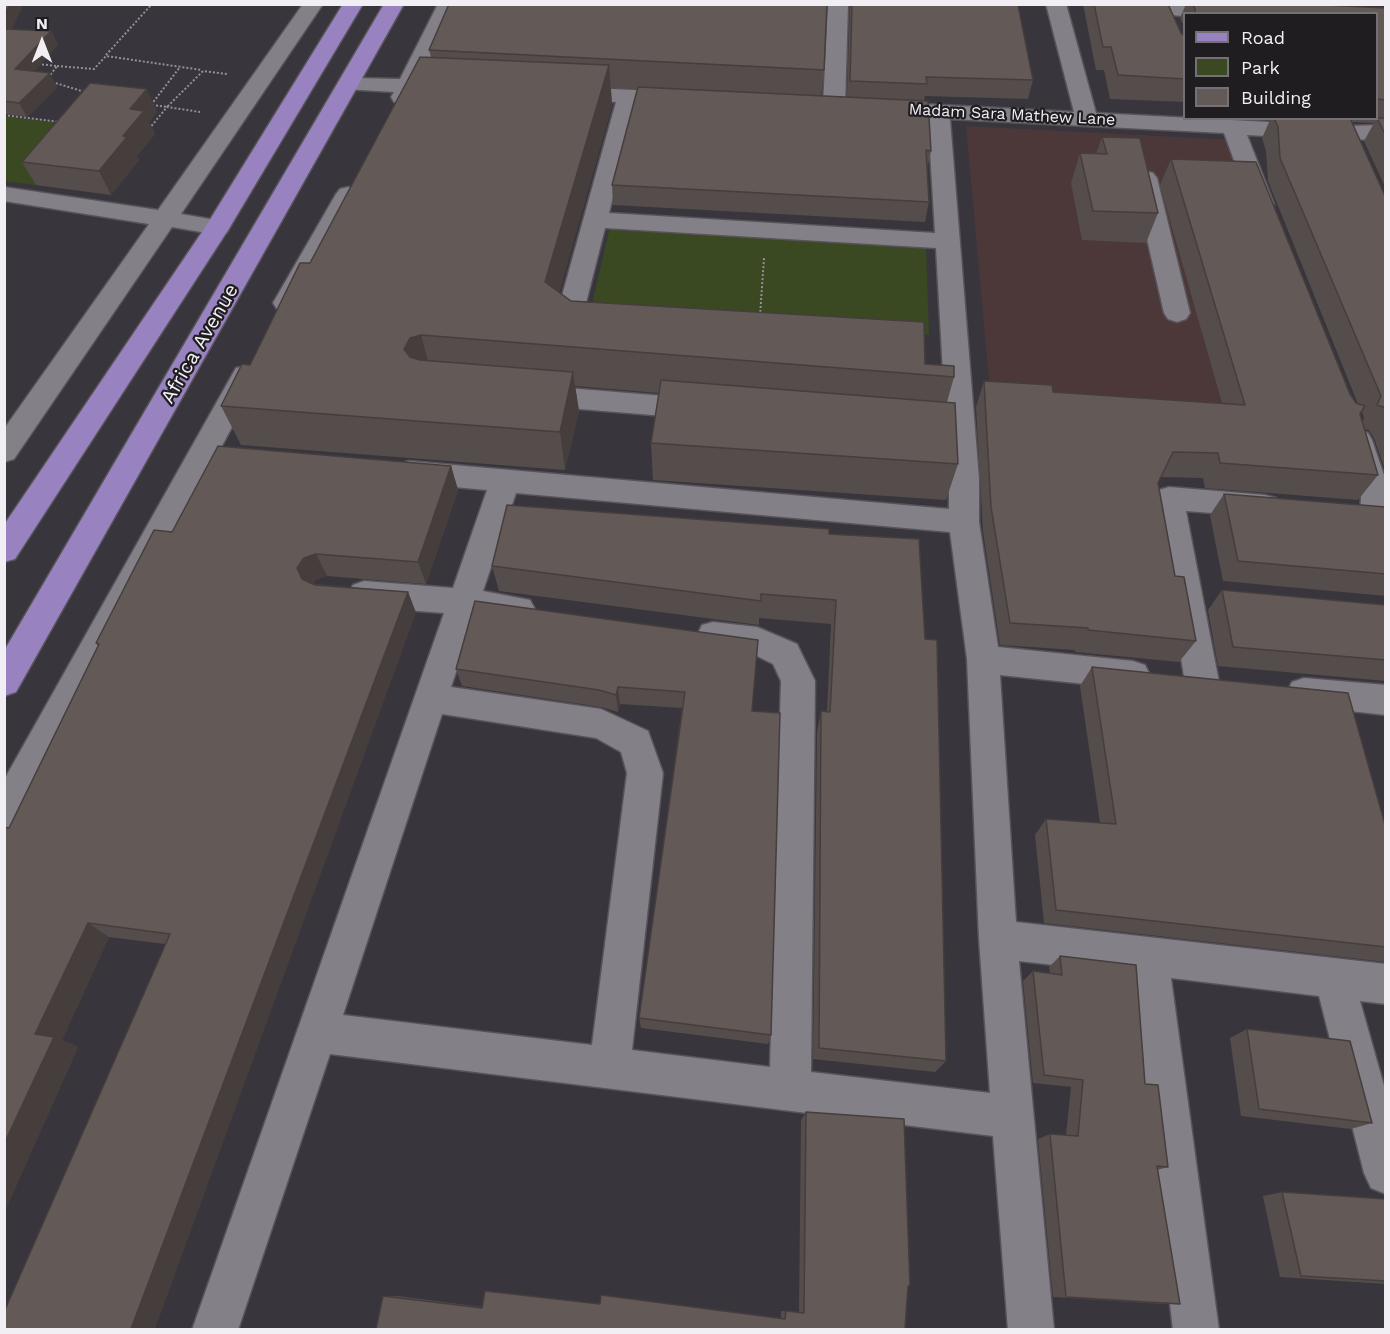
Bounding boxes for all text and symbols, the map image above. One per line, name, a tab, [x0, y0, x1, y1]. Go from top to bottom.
north arrow	[12, 12, 72, 72]
legend	[1183, 12, 1378, 120]
text: N	[36, 14, 48, 33]
text: Road	[1241, 27, 1285, 48]
text: Park	[1241, 57, 1280, 78]
text: Building	[1241, 87, 1311, 108]
street label: Madam Sara Mathew Lane	[908, 100, 1116, 130]
street label: Africa Avenue	[156, 280, 244, 408]

